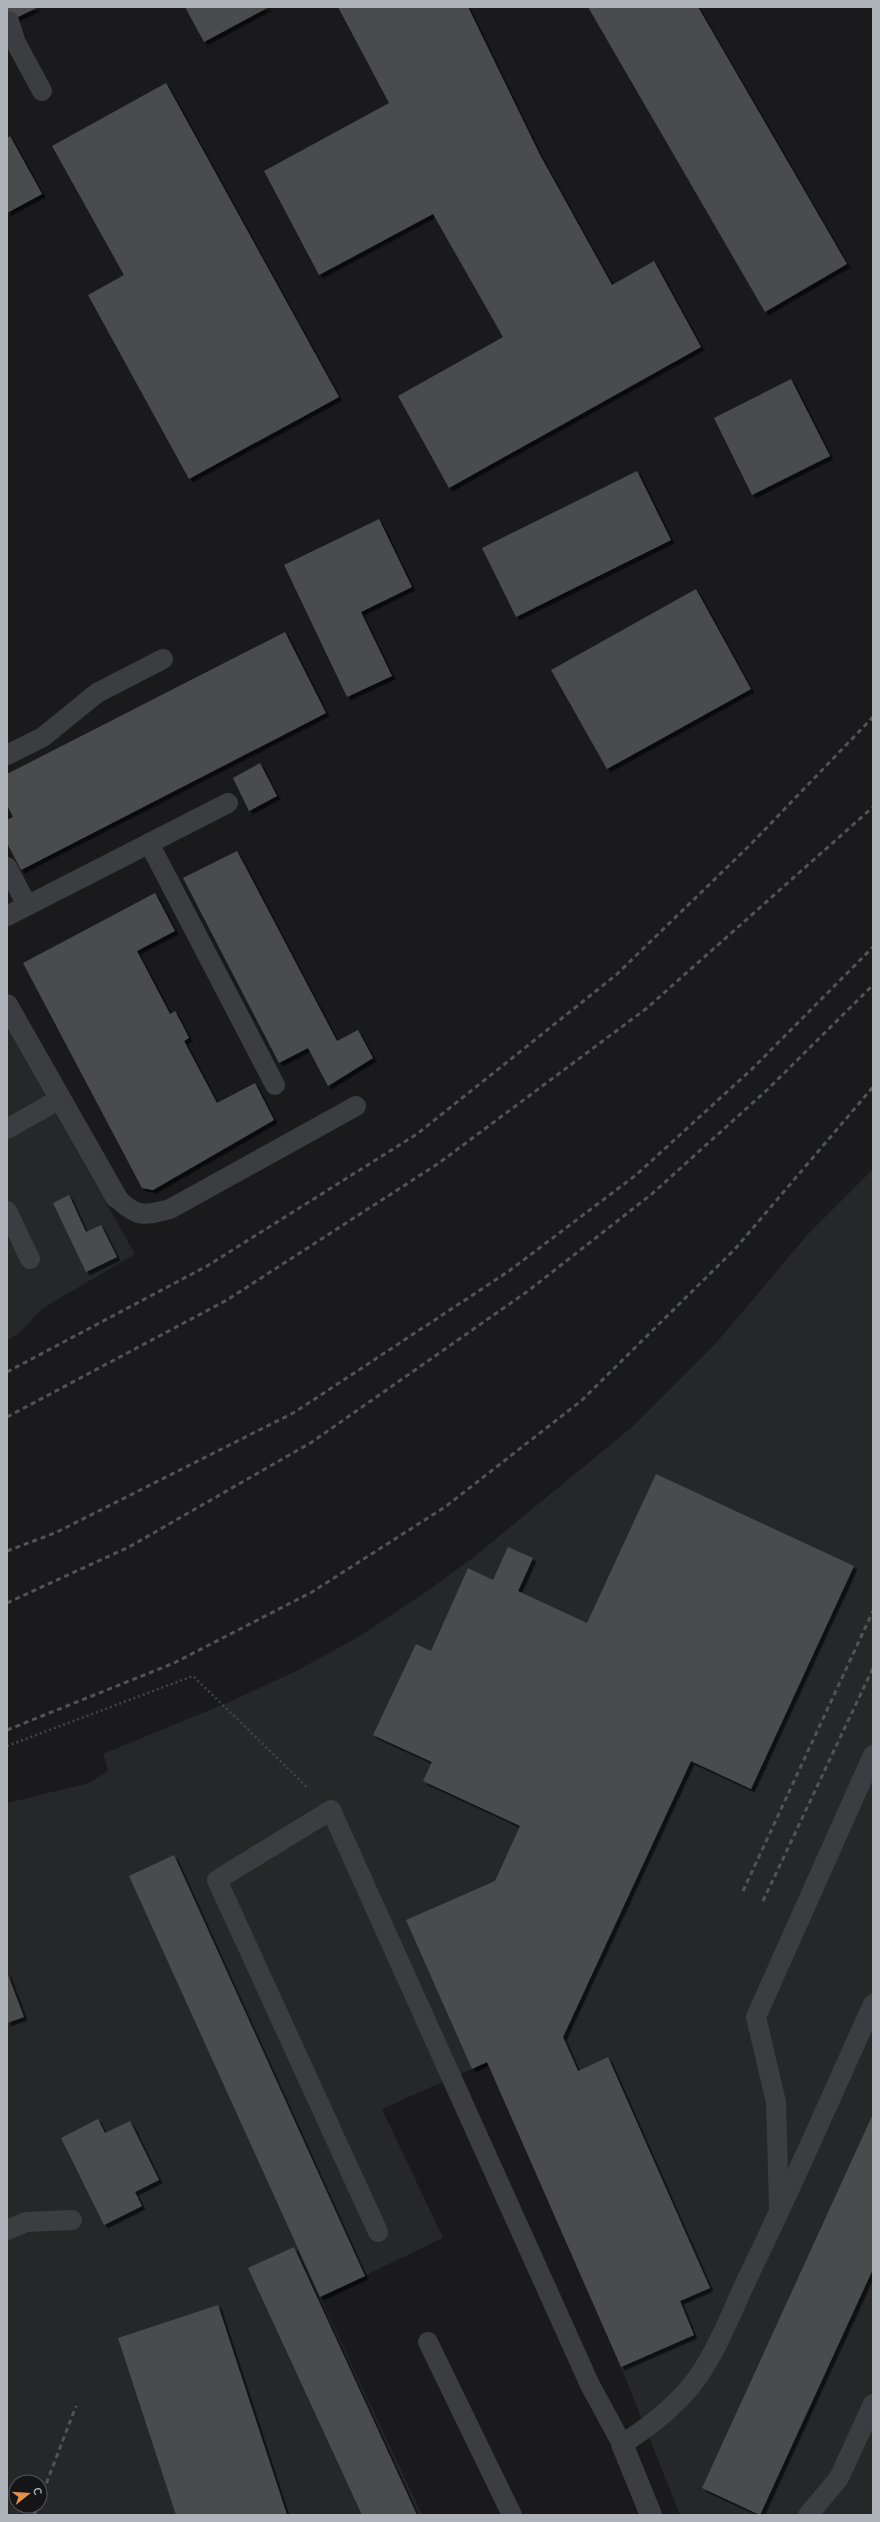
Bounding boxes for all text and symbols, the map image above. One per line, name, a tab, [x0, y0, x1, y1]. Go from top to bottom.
north arrow	[8, 2474, 48, 2514]
text: С	[29, 2485, 46, 2497]

